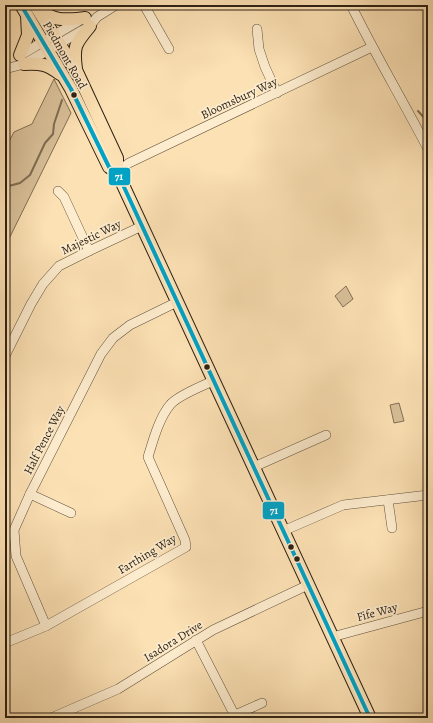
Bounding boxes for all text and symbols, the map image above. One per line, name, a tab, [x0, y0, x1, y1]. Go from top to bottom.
street label: Piedmont Road	[39, 18, 91, 92]
street label: Bloomsbury Way	[198, 73, 281, 123]
unlabelled marker	[69, 90, 79, 100]
line badge: 71	[108, 167, 131, 186]
text: 71	[115, 169, 123, 184]
street label: Majestic Way	[58, 215, 124, 258]
unlabelled marker	[202, 362, 212, 372]
street label: Half Pence Way	[20, 402, 69, 477]
line badge: 71	[262, 501, 285, 520]
text: 71	[270, 503, 278, 518]
street label: Farthing Way	[115, 530, 180, 578]
unlabelled marker	[286, 542, 296, 552]
unlabelled marker	[292, 554, 302, 564]
street label: Fife Way	[355, 599, 400, 625]
street label: Isadora Drive	[141, 617, 205, 665]

